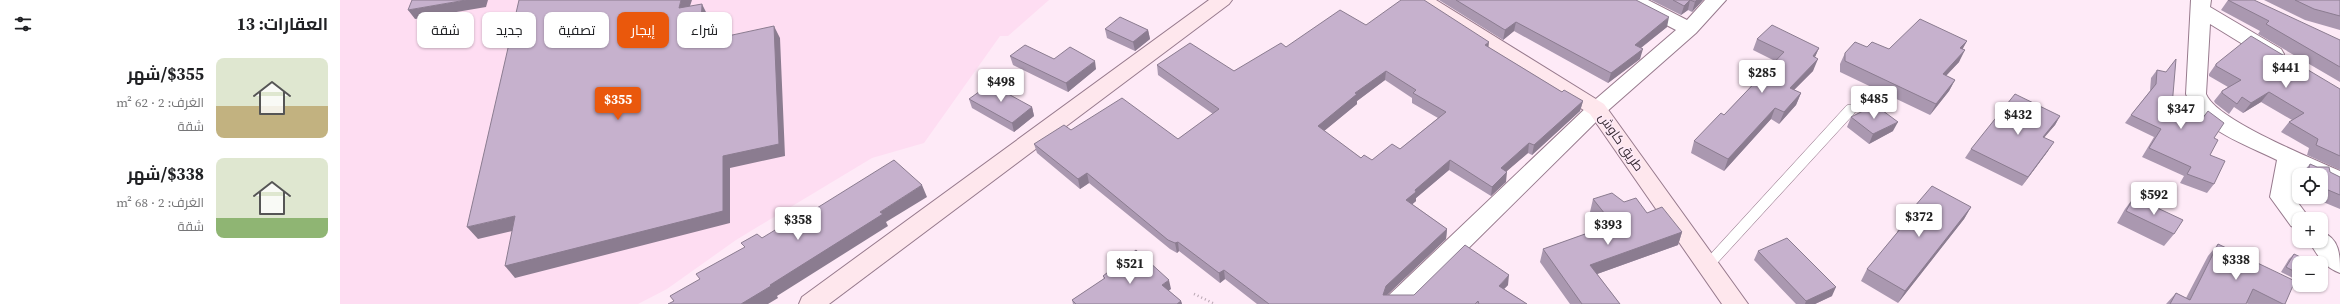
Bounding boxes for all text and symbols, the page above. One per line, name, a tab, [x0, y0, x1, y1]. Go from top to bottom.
text: العقارات: 13	[237, 12, 328, 36]
chip: شقة	[417, 12, 474, 48]
chip: جديد	[482, 12, 536, 48]
chip: تصفية	[544, 12, 609, 48]
chip: إيجار	[617, 12, 669, 48]
chip: شراء	[677, 12, 732, 48]
icon: filters	[12, 13, 34, 35]
pin: $441	[2262, 55, 2310, 89]
text: $441	[2272, 59, 2300, 76]
pin: $285	[1738, 60, 1786, 94]
text: $355/شهر	[127, 62, 204, 86]
text: $285	[1748, 64, 1776, 81]
pin: $498	[977, 69, 1025, 103]
text: $498	[987, 73, 1015, 90]
icon: home	[248, 74, 296, 122]
pin: $485	[1850, 86, 1898, 120]
pin: $355	[594, 87, 642, 121]
text: $485	[1860, 90, 1888, 107]
text: $355	[604, 91, 632, 108]
text: الغرف: 2 · 62 m²	[116, 94, 204, 111]
pin: $347	[2157, 96, 2205, 130]
text: $347	[2167, 100, 2195, 117]
pin: $432	[1994, 102, 2042, 136]
text: $432	[2004, 106, 2032, 123]
street label: طريق كاوش	[1595, 109, 1647, 175]
text: شقة	[177, 118, 204, 135]
text: $338/شهر	[127, 162, 204, 186]
map controls	[2292, 168, 2328, 292]
button: locate	[2292, 168, 2328, 204]
icon: home	[248, 174, 296, 222]
pin: $592	[2130, 182, 2178, 216]
text: $592	[2140, 186, 2168, 203]
text: الغرف: 2 · 68 m²	[116, 194, 204, 211]
pin: $372	[1895, 204, 1943, 238]
pin: $358	[774, 207, 822, 241]
text: $372	[1905, 208, 1933, 225]
text: $358	[784, 211, 812, 228]
pin: $393	[1584, 212, 1632, 246]
button: +	[2292, 212, 2328, 248]
text: $393	[1594, 216, 1622, 233]
text: شقة	[177, 218, 204, 235]
pin: $338	[2212, 247, 2260, 281]
pin: $521	[1106, 251, 1154, 285]
text: $338	[2222, 251, 2250, 268]
text: $521	[1116, 255, 1144, 272]
button: −	[2292, 256, 2328, 292]

